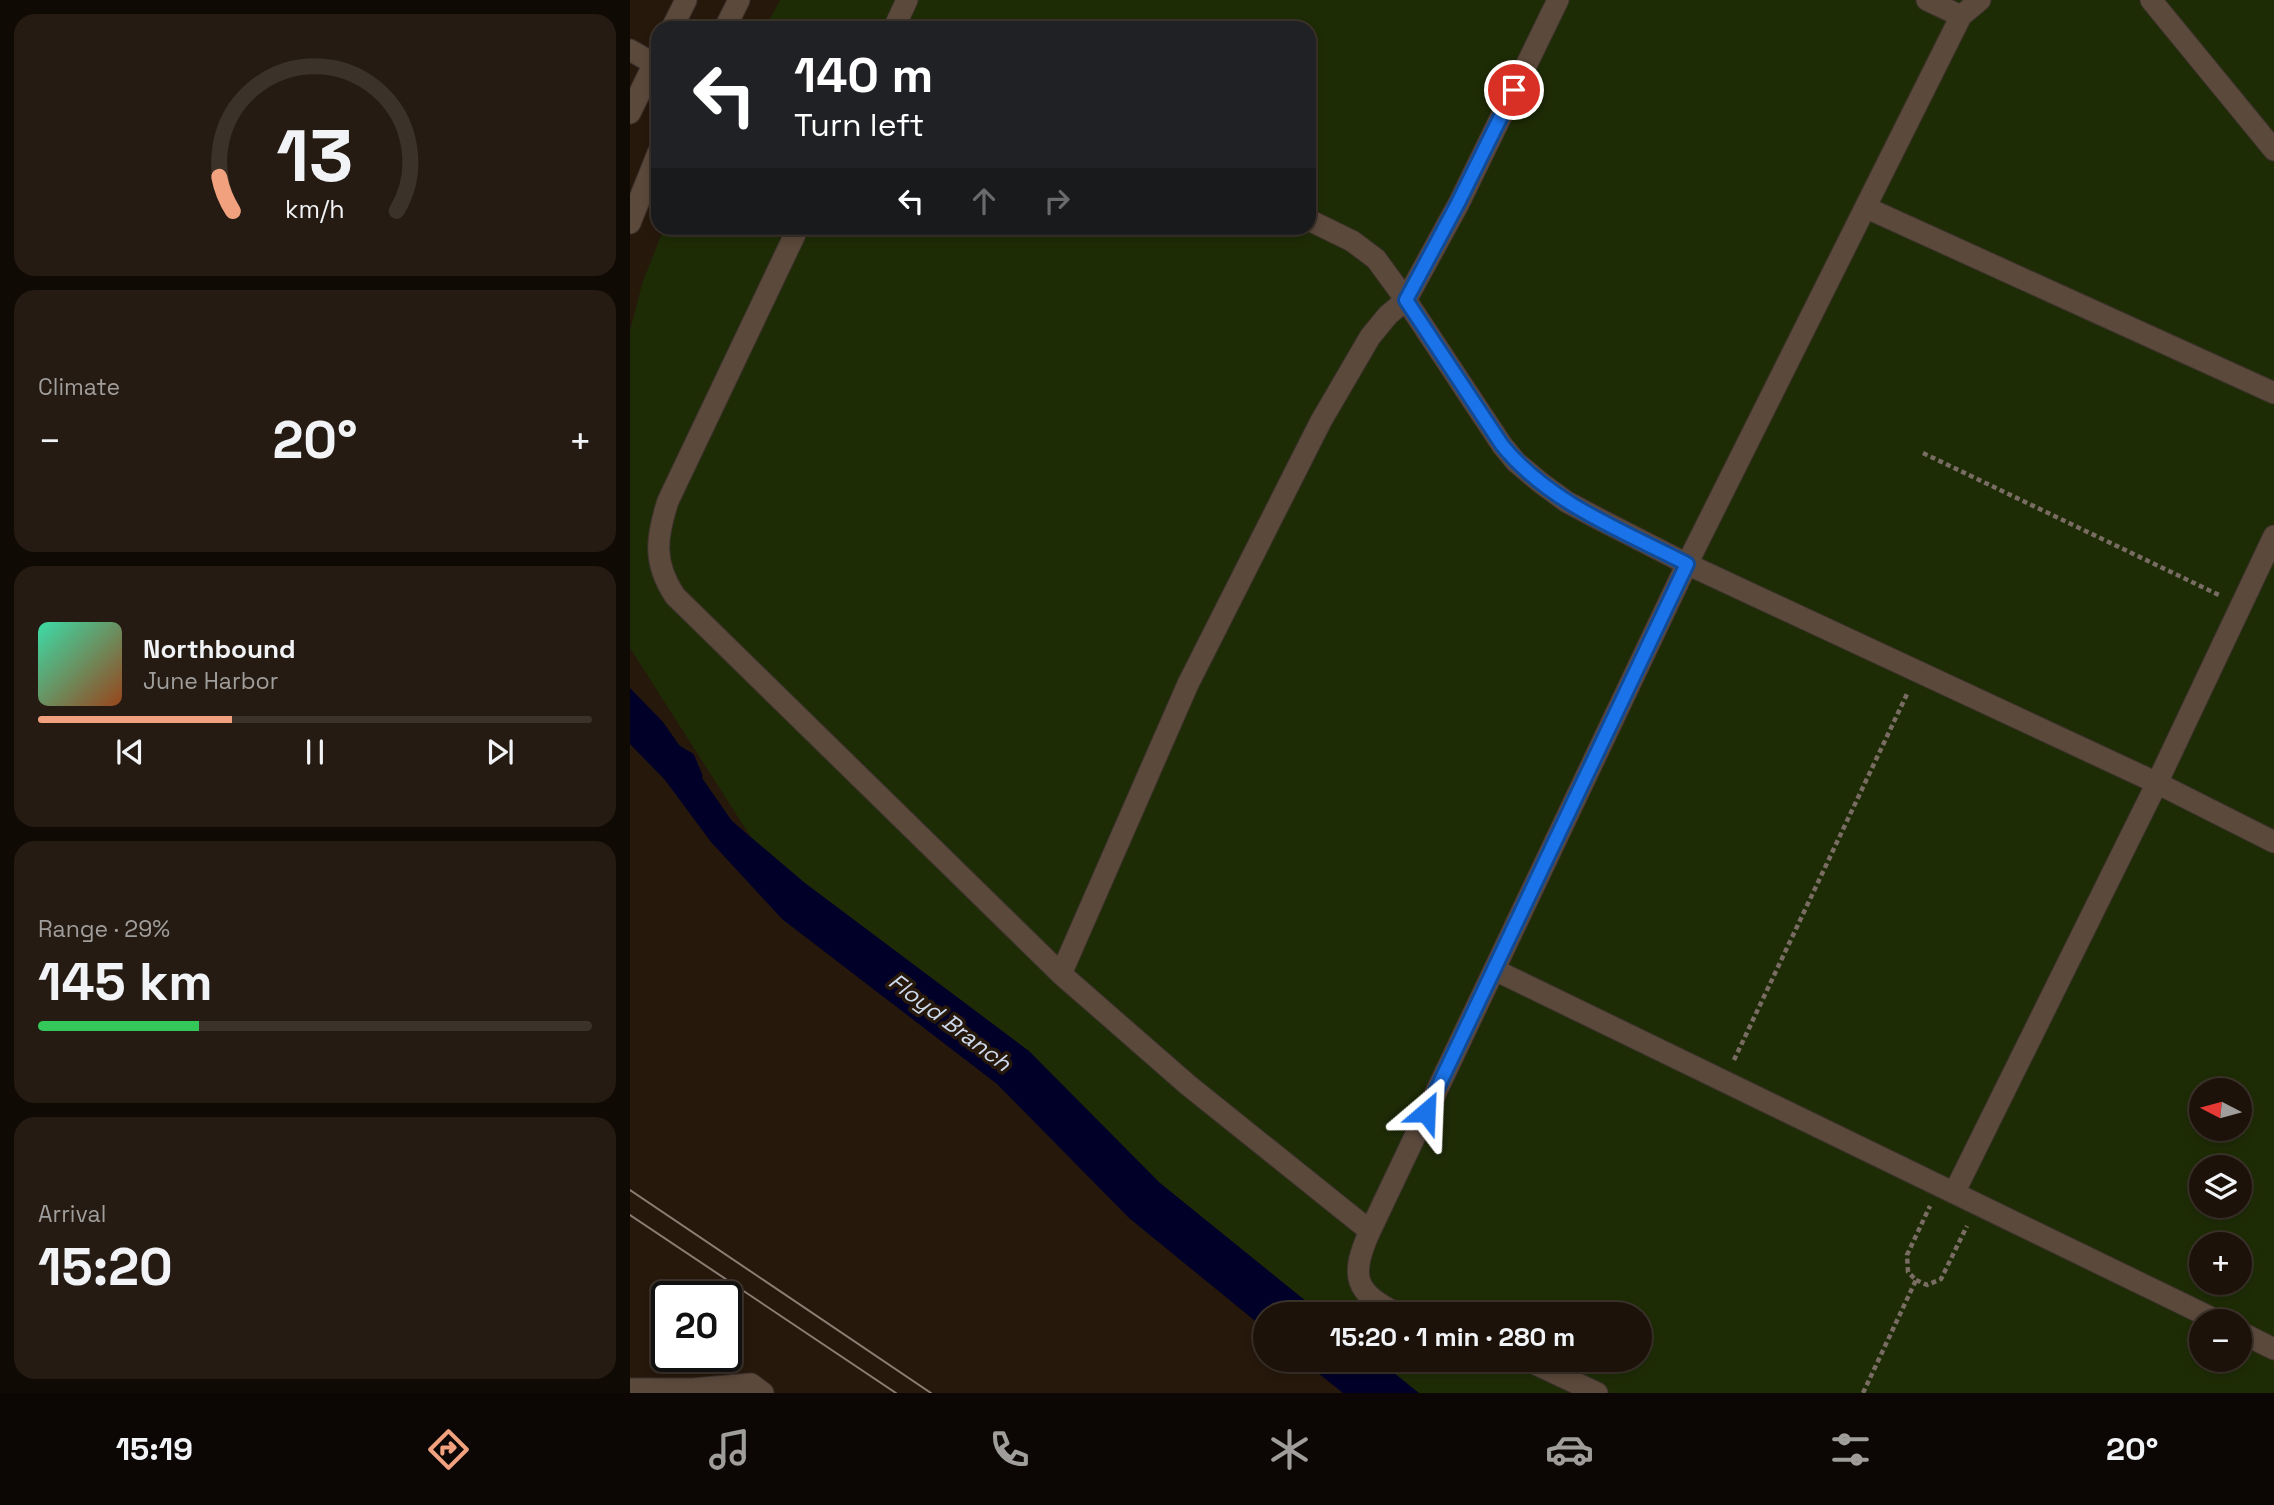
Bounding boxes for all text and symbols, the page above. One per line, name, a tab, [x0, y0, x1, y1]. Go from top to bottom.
text: 140 m	[794, 44, 933, 106]
icon: left	[679, 49, 770, 140]
pin	[1484, 60, 1544, 120]
icon: arrive	[1495, 71, 1533, 109]
text: Turn left	[794, 105, 924, 145]
text: 13	[276, 109, 354, 202]
icon: left	[892, 182, 930, 220]
icon: ahead	[965, 182, 1003, 220]
icon: right	[1038, 182, 1076, 220]
text: km/h	[285, 193, 345, 225]
text: Climate	[38, 372, 120, 402]
text: 20°	[272, 407, 358, 473]
text: −	[38, 417, 62, 465]
text: +	[568, 417, 592, 465]
text: Northbound	[143, 632, 296, 666]
text: June Harbor	[143, 666, 278, 696]
icon: previous	[111, 733, 149, 771]
icon: pause	[296, 733, 334, 771]
icon: next	[481, 733, 519, 771]
text: Range · 29%	[38, 914, 170, 944]
text: 145 km	[38, 949, 213, 1015]
water label: Floyd Branch	[883, 966, 1018, 1078]
position arrow	[1389, 1075, 1463, 1149]
north arrow	[2189, 1078, 2252, 1141]
map controls	[2189, 1078, 2252, 1372]
button: layers	[2189, 1155, 2252, 1218]
text: Arrival	[38, 1199, 106, 1229]
button: +	[2189, 1232, 2252, 1295]
text: 15:20	[38, 1234, 173, 1300]
speed limit sign: 20	[651, 1281, 742, 1372]
button: −	[2189, 1309, 2252, 1372]
text: 15:20 · 1 min · 280 m	[1330, 1320, 1575, 1354]
icon: directions	[424, 1425, 473, 1474]
icon: music	[705, 1425, 754, 1474]
icon: phone	[985, 1425, 1034, 1474]
icon: climate	[1265, 1425, 1314, 1474]
icon: car	[1545, 1425, 1594, 1474]
icon: filters	[1826, 1425, 1875, 1474]
text: 15:19	[116, 1429, 193, 1469]
text: 20°	[2106, 1429, 2158, 1469]

